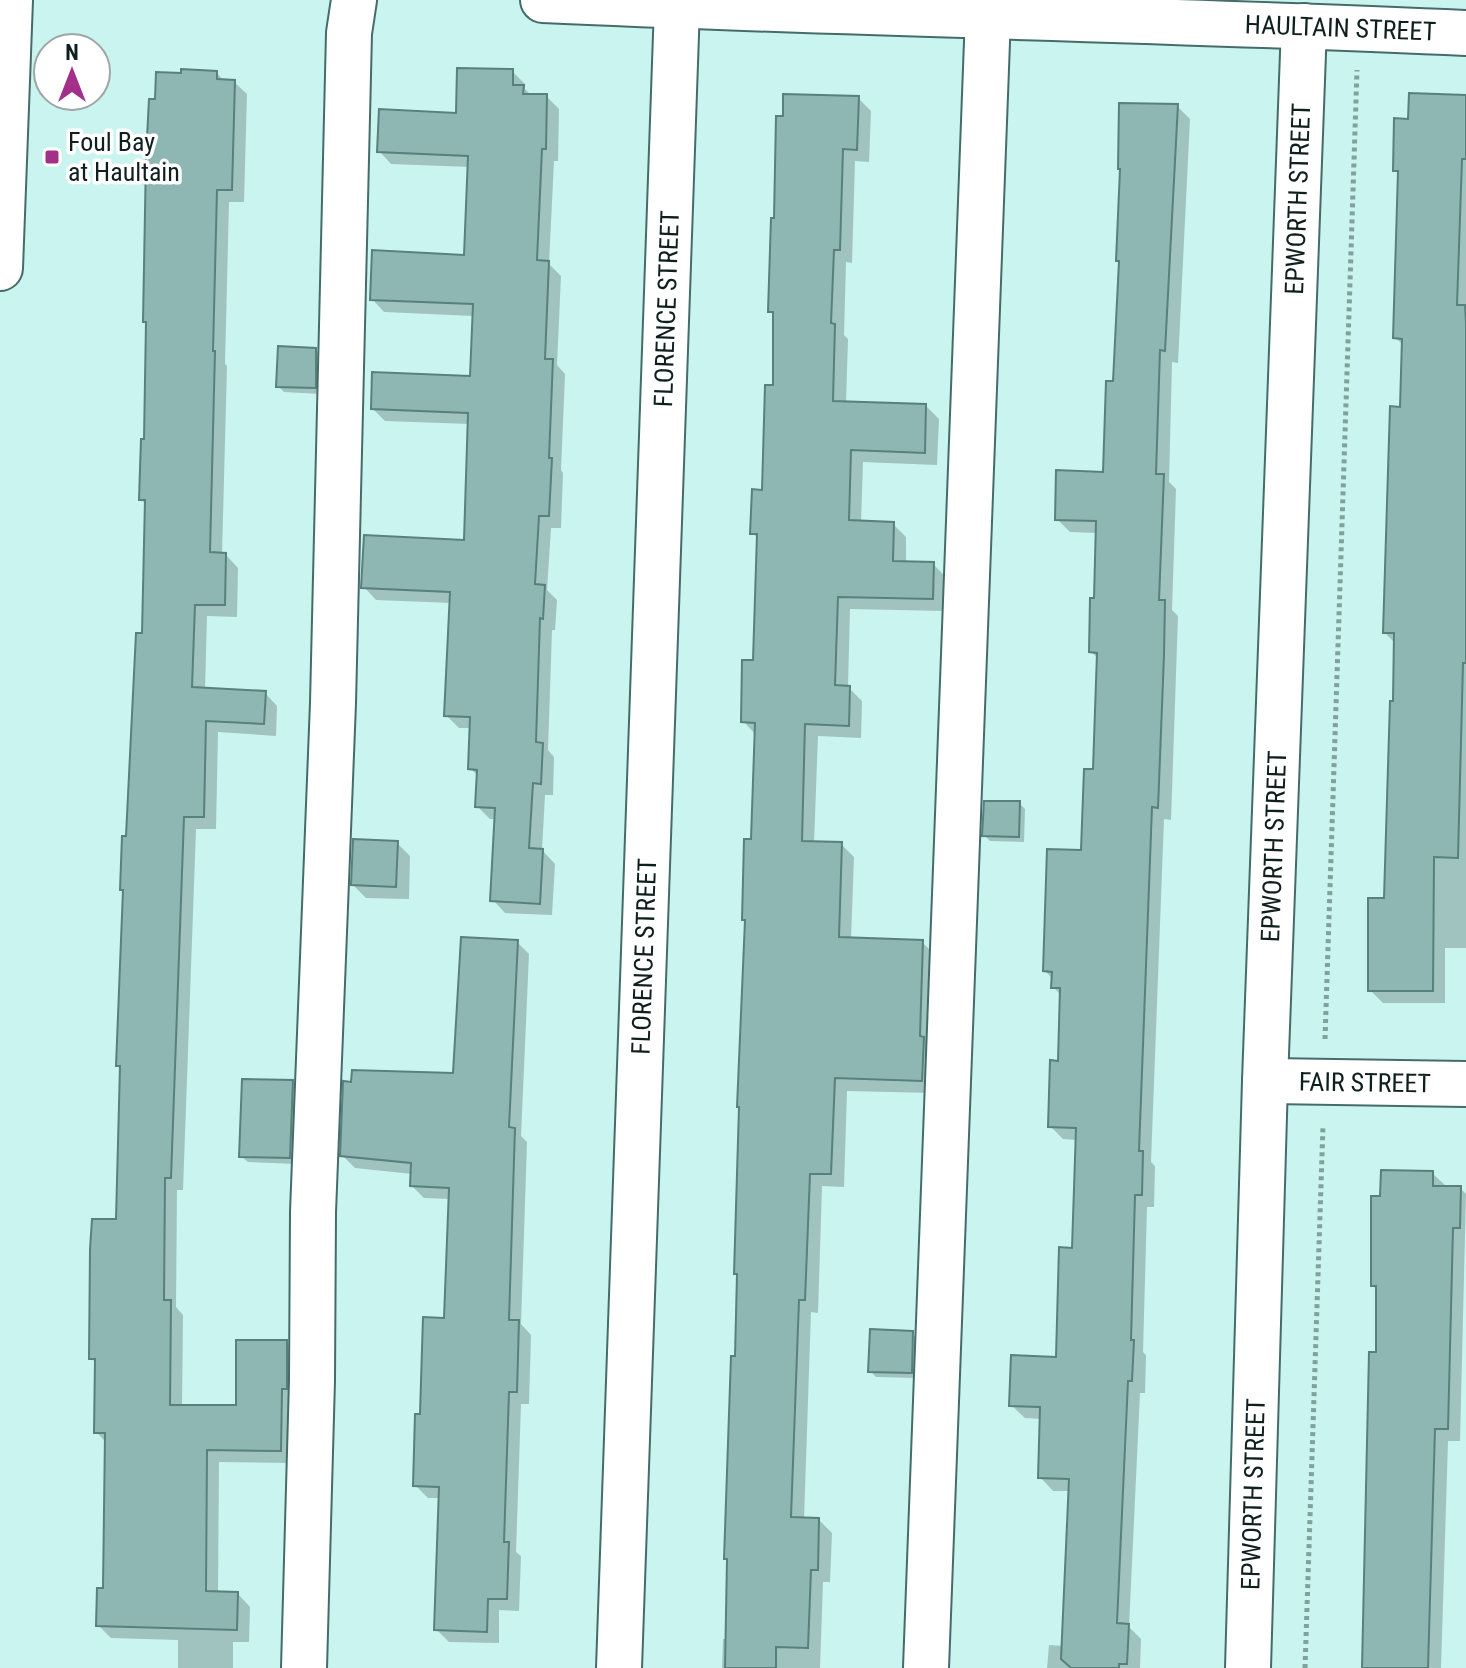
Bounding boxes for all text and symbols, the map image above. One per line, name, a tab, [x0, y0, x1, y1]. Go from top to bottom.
street label: HAULTAIN STREET	[1244, 9, 1437, 47]
north arrow	[32, 32, 112, 112]
text: N	[65, 40, 79, 65]
street label: EPWORTH STREET	[1279, 102, 1316, 295]
place label: Foul Bay at Haultain	[68, 127, 180, 187]
marker: Foul Bay at Haultain	[43, 148, 61, 166]
street label: FLORENCE STREET	[648, 210, 685, 408]
street label: EPWORTH STREET	[1255, 750, 1292, 943]
street label: FLORENCE STREET	[625, 858, 662, 1055]
street label: FAIR STREET	[1299, 1067, 1431, 1098]
street label: EPWORTH STREET	[1235, 1398, 1271, 1590]

